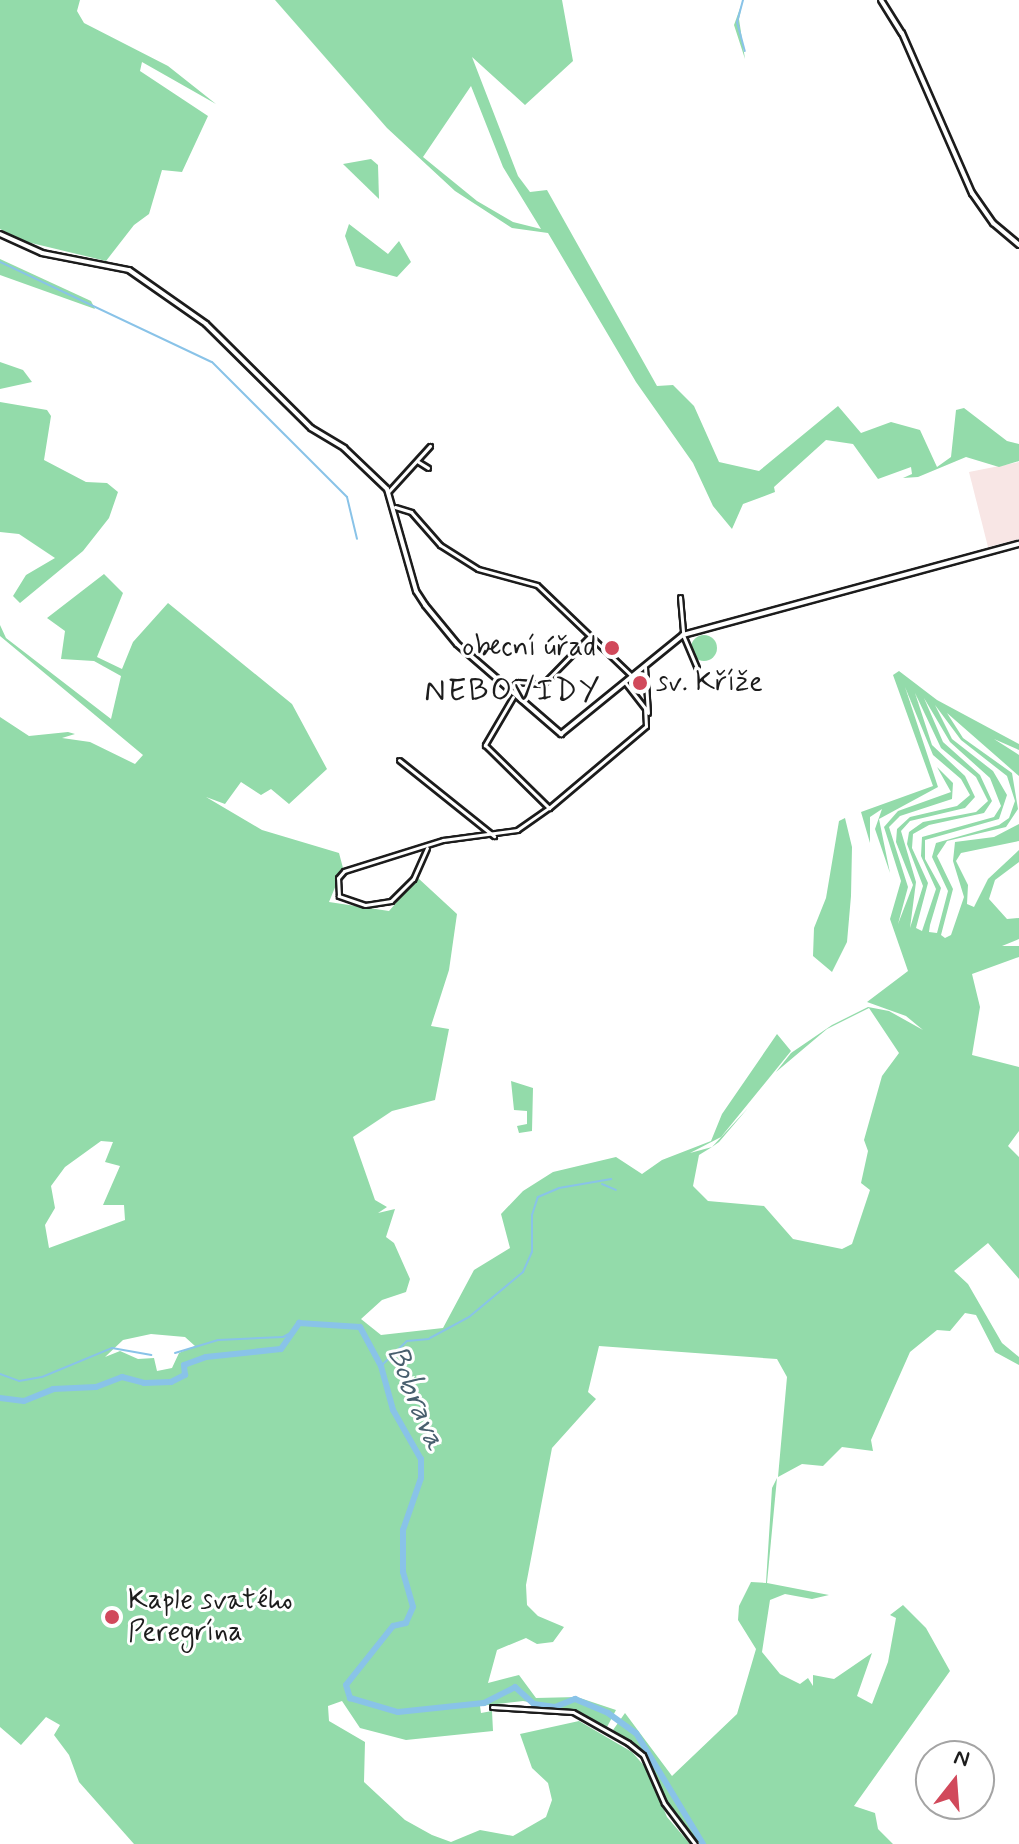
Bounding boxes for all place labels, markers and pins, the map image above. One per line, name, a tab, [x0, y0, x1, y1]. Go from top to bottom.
place label: obecní úřad	[462, 631, 596, 665]
marker: obecní úřad	[603, 639, 621, 657]
place label: sv. Kříže	[656, 666, 763, 700]
marker: sv. Kříže	[631, 674, 649, 692]
place label: Kaple svatého Peregrína	[128, 1584, 290, 1650]
marker: Kaple svatého Peregrína	[103, 1608, 121, 1626]

